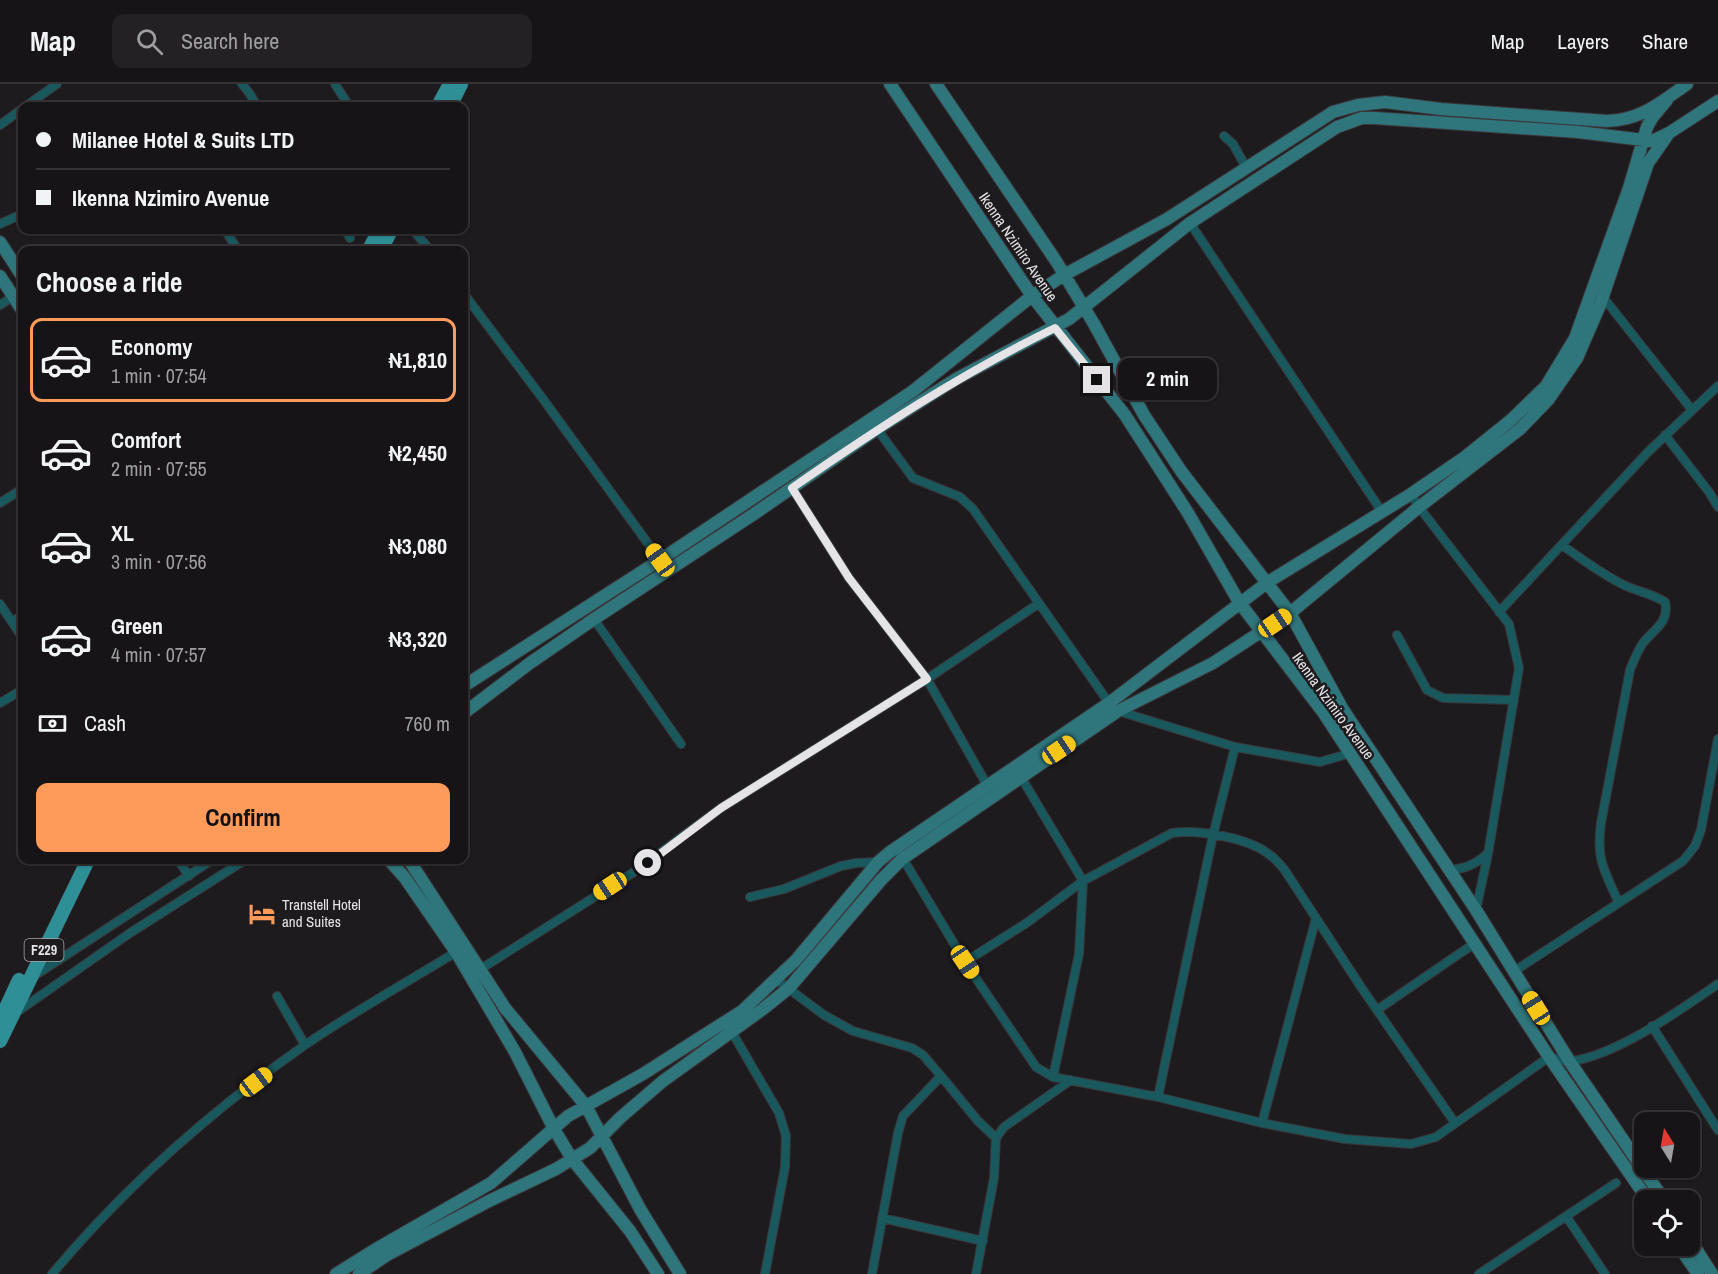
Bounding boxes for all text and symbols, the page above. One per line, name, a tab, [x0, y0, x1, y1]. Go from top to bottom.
search box	[112, 14, 532, 68]
text: Map	[30, 22, 76, 60]
icon: search	[133, 25, 166, 58]
text: Search here	[181, 26, 279, 56]
text: Map	[1491, 27, 1524, 56]
text: Layers	[1557, 27, 1609, 56]
text: Share	[1642, 27, 1688, 56]
text: Milanee Hotel & Suits LTD	[72, 125, 294, 155]
text: Ikenna Nzimiro Avenue	[72, 183, 269, 213]
street label: Ikenna Nzimiro Avenue	[974, 188, 1063, 306]
text: Choose a ride	[36, 264, 182, 300]
text: Economy	[111, 332, 192, 362]
icon: car	[39, 333, 93, 387]
text: ₦1,810	[389, 345, 447, 375]
callout: 2 min	[1118, 359, 1217, 401]
text: 1 min · 07:54	[111, 362, 207, 389]
text: 2 min	[1146, 365, 1189, 392]
route end	[1083, 366, 1110, 393]
text: Comfort	[111, 425, 181, 455]
icon: car	[39, 426, 93, 480]
text: ₦2,450	[389, 438, 447, 468]
text: 2 min · 07:55	[111, 455, 207, 482]
text: XL	[111, 518, 134, 548]
icon: car	[39, 519, 93, 573]
text: ₦3,080	[389, 531, 447, 561]
car	[642, 540, 678, 580]
text: 3 min · 07:56	[111, 548, 207, 575]
car	[1255, 605, 1295, 641]
text: Green	[111, 611, 163, 641]
icon: car	[39, 612, 93, 666]
text: ₦3,320	[389, 624, 447, 654]
text: 4 min · 07:57	[111, 641, 207, 668]
street label: Ikenna Nzimiro Avenue	[1287, 648, 1380, 764]
icon: cash	[36, 707, 69, 740]
text: Cash	[84, 708, 126, 738]
text: 760 m	[404, 710, 450, 737]
car	[1039, 732, 1079, 768]
button: Confirm	[36, 783, 450, 852]
route start	[634, 849, 661, 876]
car	[590, 869, 630, 903]
place label: Transtell Hotel and Suites	[282, 894, 361, 932]
hotel icon: Transtell Hotel and Suites	[247, 899, 277, 929]
road number: F229	[24, 939, 63, 961]
car	[947, 942, 983, 982]
car	[1519, 988, 1553, 1028]
car	[236, 1064, 276, 1100]
north arrow	[1634, 1112, 1700, 1178]
map controls	[1634, 1112, 1700, 1256]
button: locate	[1634, 1190, 1700, 1256]

